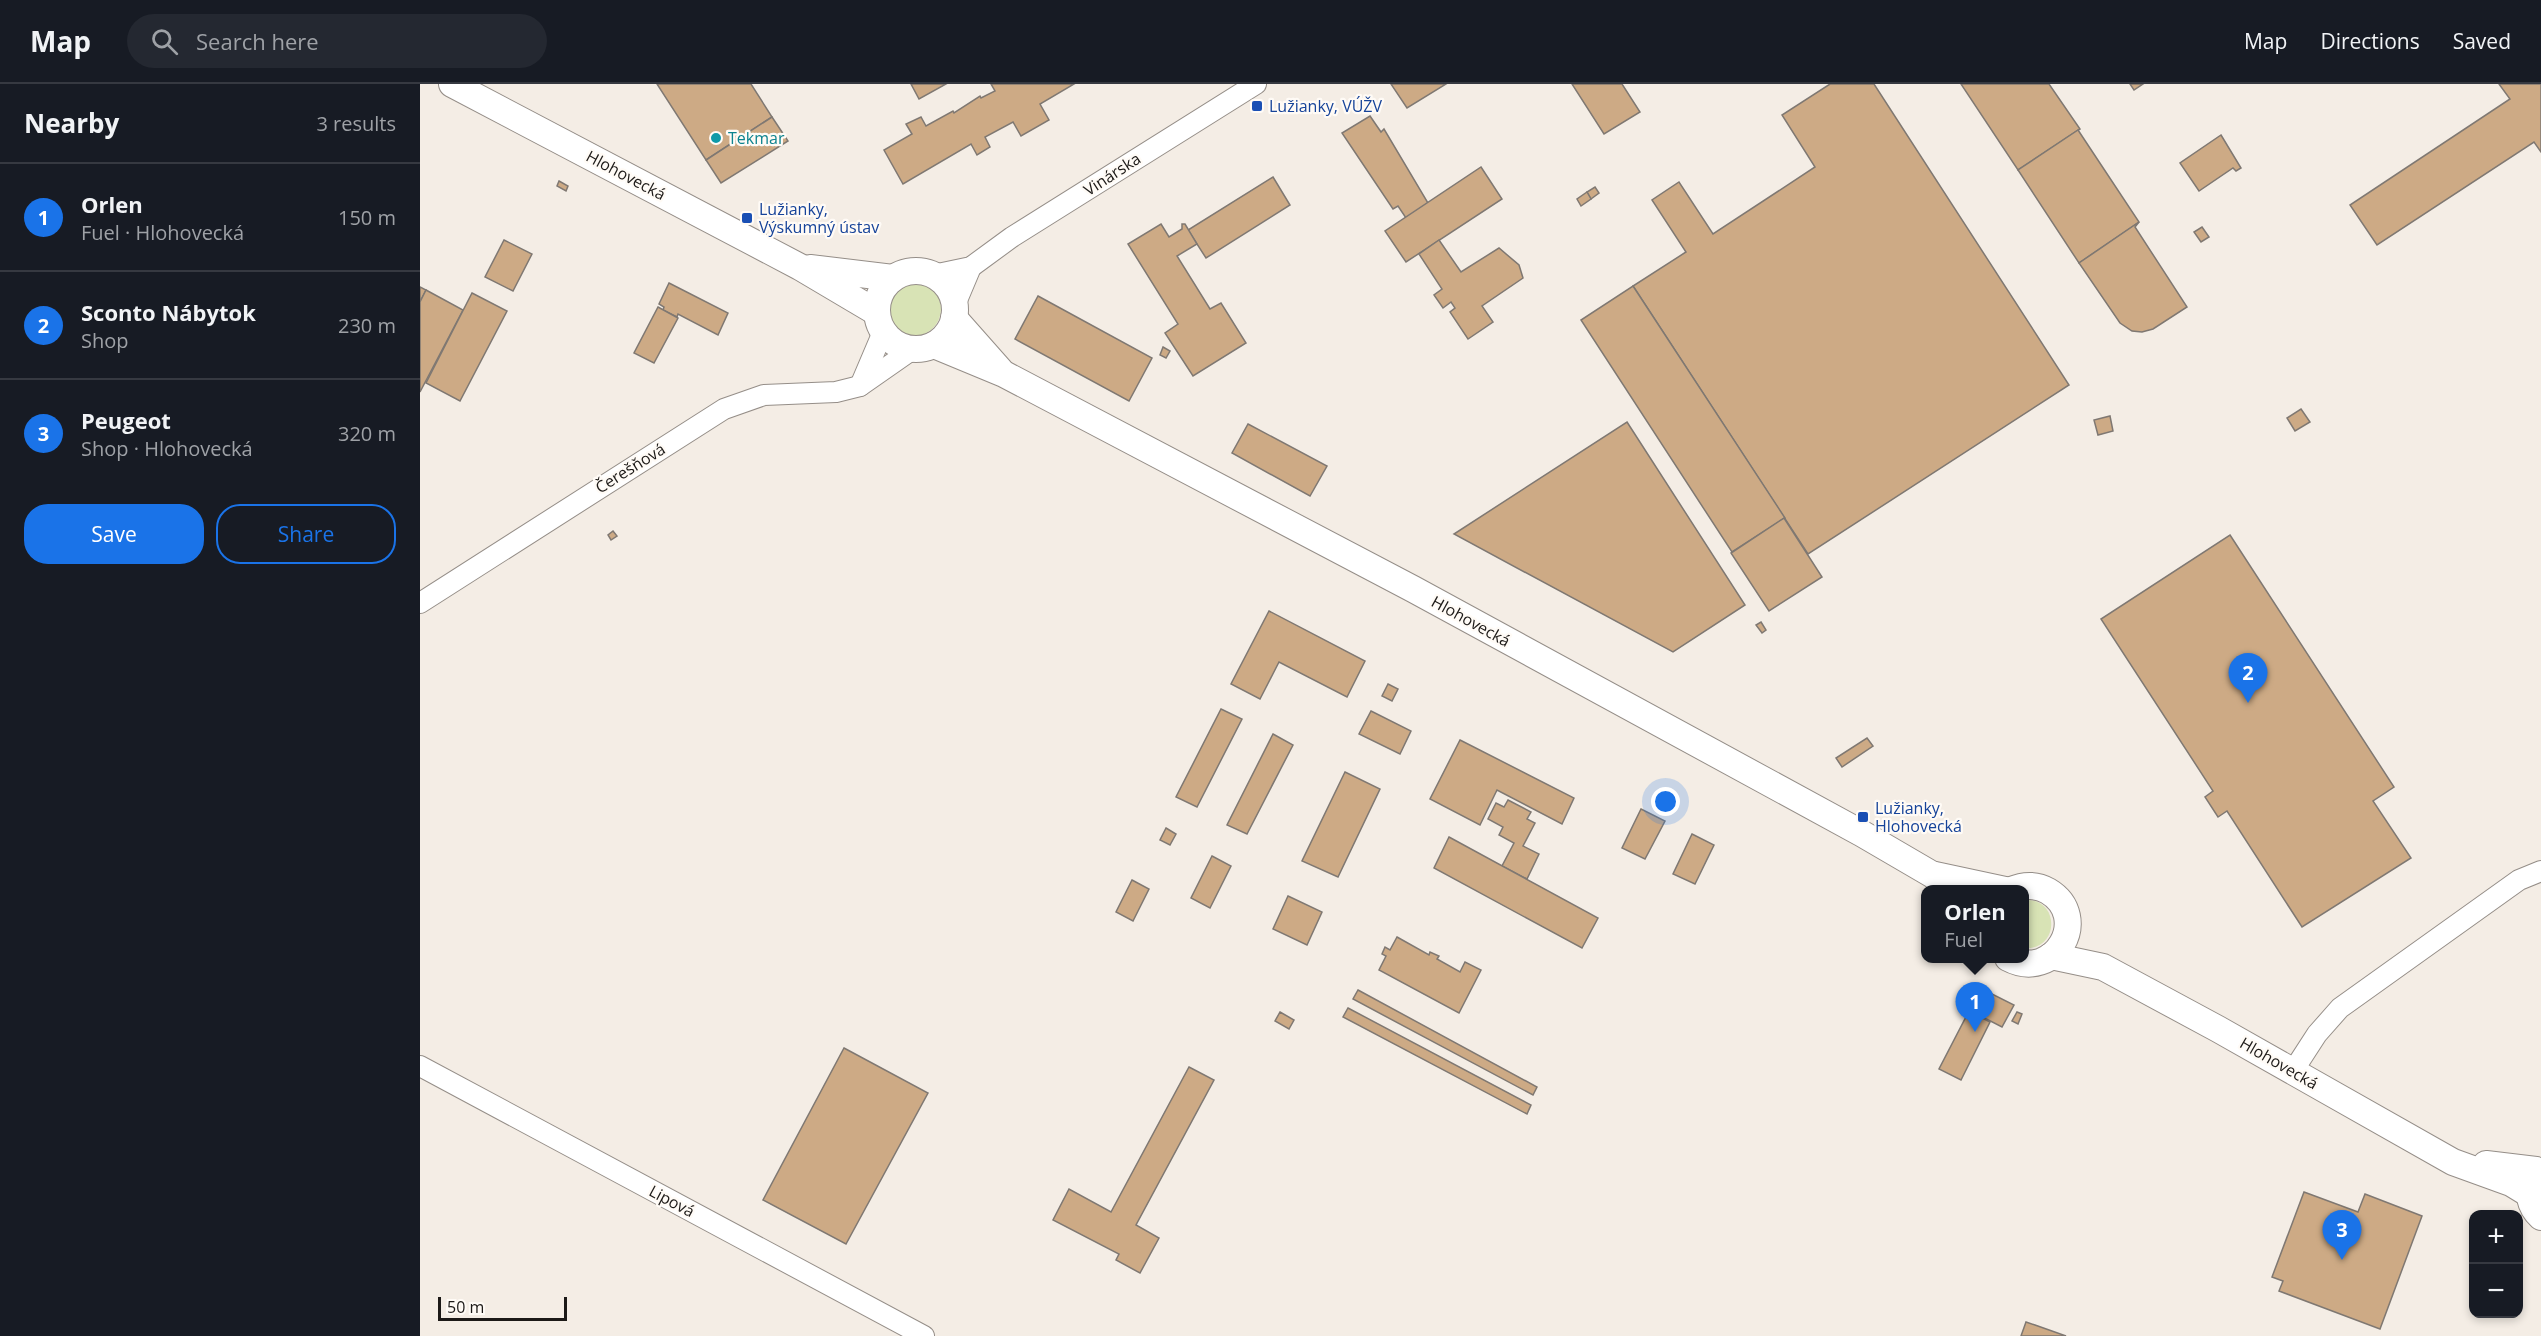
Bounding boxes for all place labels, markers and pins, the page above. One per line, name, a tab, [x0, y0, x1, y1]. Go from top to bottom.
place label: Lužianky, VÚŽV	[1269, 95, 1382, 117]
marker: Lužianky, VÚŽV	[1250, 99, 1264, 113]
place label: Tekmar	[728, 127, 785, 149]
marker: Tekmar	[709, 131, 723, 145]
place label: Lužianky, Výskumný ústav	[759, 198, 879, 238]
marker: Lužianky, Výskumný ústav	[740, 211, 754, 225]
pin: 2	[2228, 654, 2268, 703]
place label: Lužianky, Hlohovecká	[1875, 797, 1962, 837]
marker: Lužianky, Hlohovecká	[1856, 810, 1870, 824]
pin: 1	[1956, 982, 1994, 1032]
pin: 3	[2322, 1210, 2362, 1260]

